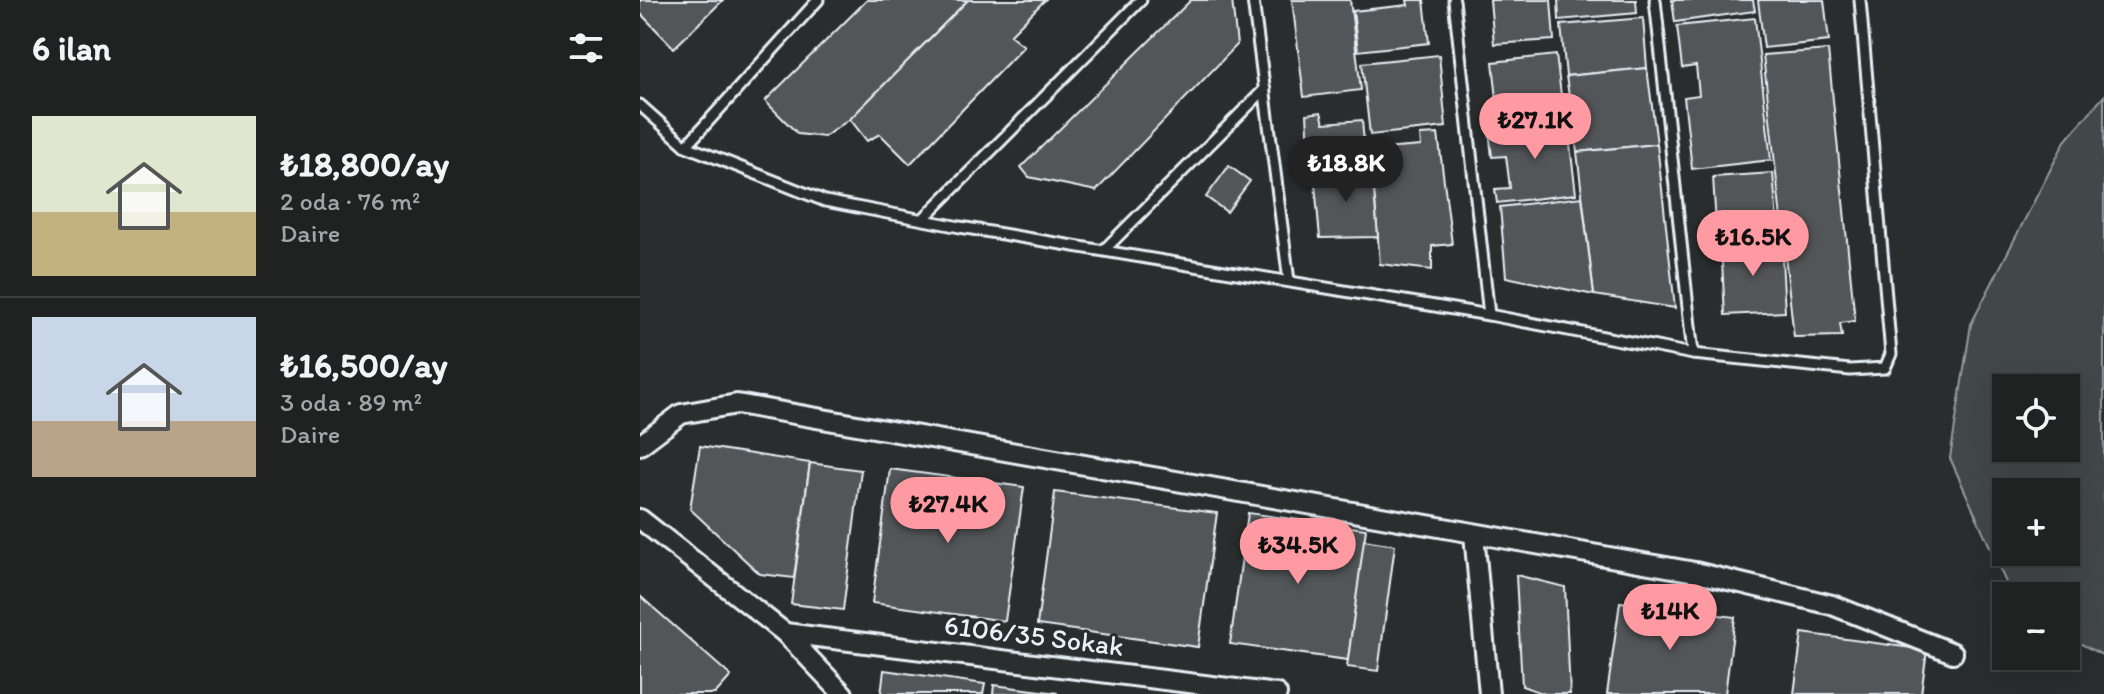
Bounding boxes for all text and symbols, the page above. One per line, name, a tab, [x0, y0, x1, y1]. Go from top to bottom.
icon: filters	[564, 26, 608, 70]
text: 6 ilan	[32, 28, 111, 69]
pin: ₺27.1K	[1470, 93, 1600, 161]
text: ₺27.1K	[1497, 103, 1573, 135]
pin: ₺18.8K	[1281, 136, 1411, 204]
text: ₺18,800/ay	[280, 144, 449, 185]
text: ₺18.8K	[1307, 146, 1385, 178]
icon: home	[96, 148, 192, 244]
text: 2 oda · 76 m²	[280, 185, 420, 217]
pin: ₺16.5K	[1688, 210, 1818, 278]
text: Daire	[280, 217, 340, 249]
text: ₺16.5K	[1715, 220, 1791, 252]
text: ₺16,500/ay	[280, 345, 448, 386]
icon: home	[96, 349, 192, 445]
map controls	[1992, 374, 2080, 670]
button: locate	[1992, 374, 2080, 462]
text: 3 oda · 89 m²	[280, 386, 422, 418]
text: Daire	[280, 418, 340, 450]
pin: ₺27.4K	[883, 477, 1013, 545]
button: +	[1992, 478, 2080, 566]
text: ₺27.4K	[908, 487, 988, 519]
pin: ₺34.5K	[1233, 518, 1363, 586]
text: ₺34.5K	[1258, 528, 1338, 560]
button: −	[1992, 582, 2080, 670]
pin: ₺14K	[1623, 584, 1717, 652]
text: ₺14K	[1641, 594, 1699, 626]
street label: 6106/35 Sokak	[942, 607, 1126, 663]

